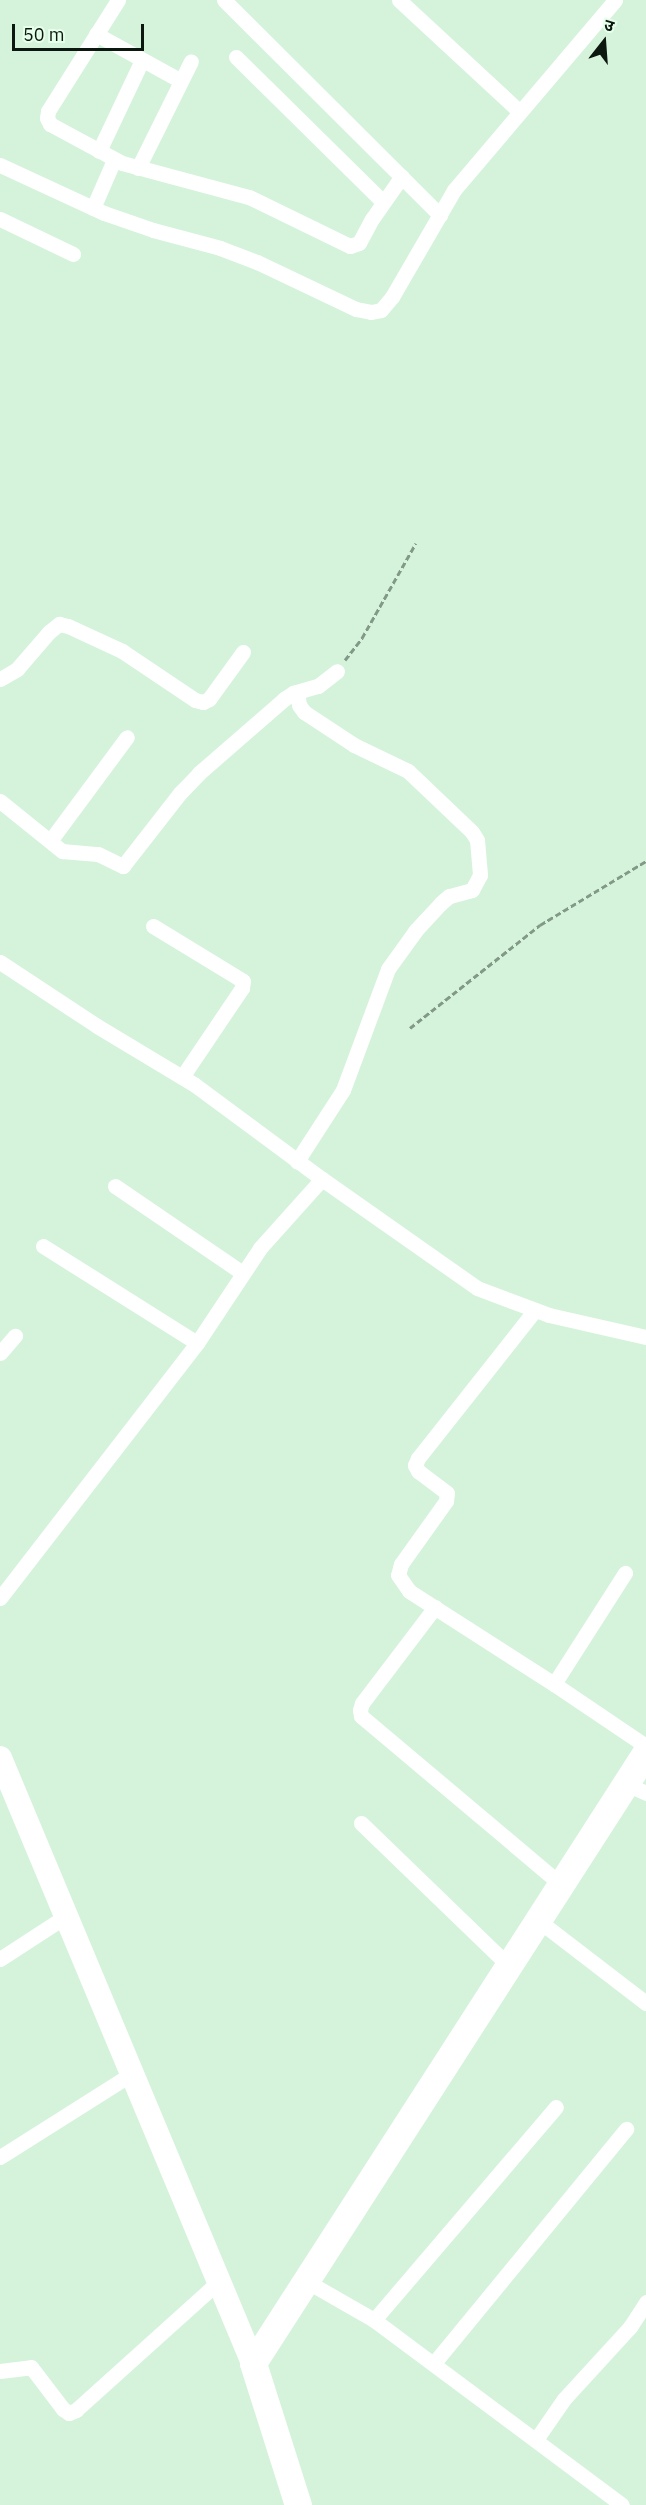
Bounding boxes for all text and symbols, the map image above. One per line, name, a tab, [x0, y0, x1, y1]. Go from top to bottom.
scale bar	[15, 12, 147, 50]
north arrow	[574, 12, 634, 72]
text: उ	[602, 14, 617, 36]
text: 50 m	[23, 23, 65, 46]

